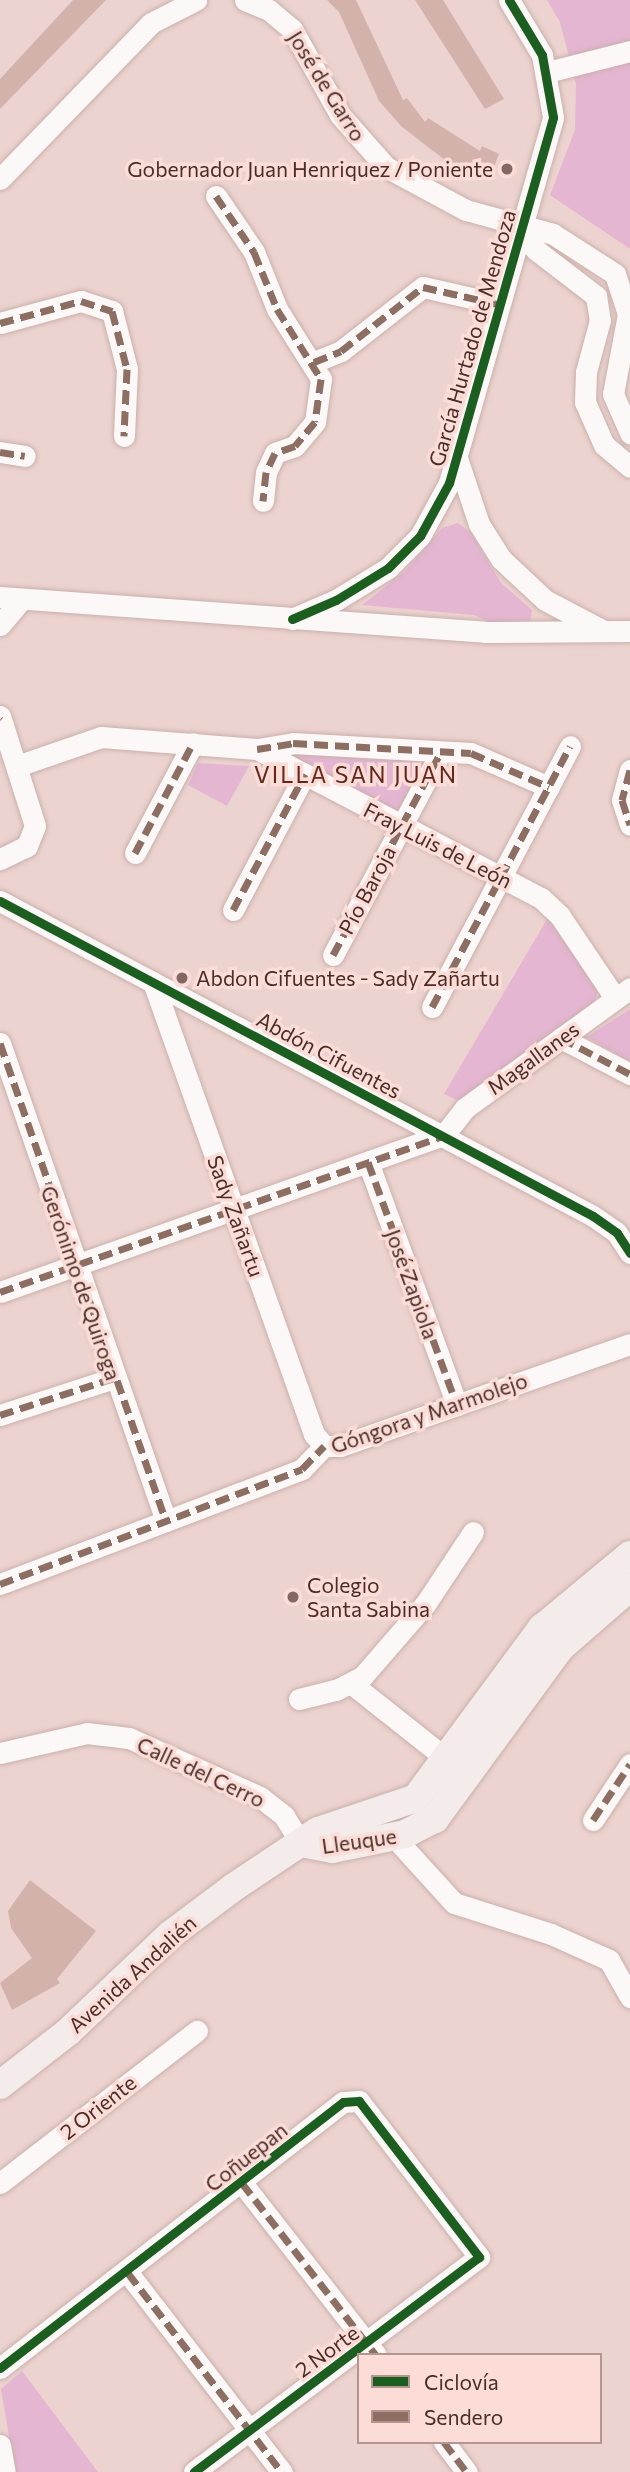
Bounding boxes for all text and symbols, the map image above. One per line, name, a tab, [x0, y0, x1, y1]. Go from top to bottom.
street label: José de Garro	[283, 26, 371, 146]
place label: Gobernador Juan Henriquez / Poniente	[127, 156, 493, 182]
marker: Gobernador Juan Henriquez / Poniente	[499, 161, 515, 177]
street label: García Hurtado de Mendoza	[423, 207, 521, 469]
district label: VILLA SAN JUAN	[256, 760, 456, 788]
street label: Fray Luis de León	[360, 797, 516, 893]
street label: Pío Baroja	[333, 841, 401, 939]
place label: Abdon Cifuentes - Sady Zañartu	[196, 965, 500, 991]
marker: Abdon Cifuentes - Sady Zañartu	[174, 970, 190, 986]
street label: Abdón Cifuentes	[253, 1006, 405, 1104]
street label: Magallanes	[482, 1016, 584, 1100]
street label: Sady Zañartu	[202, 1152, 270, 1280]
street label: Gerónimo de Quiroga	[36, 1183, 126, 1383]
street label: José Zapiola	[381, 1226, 443, 1342]
street label: Góngora y Marmolejo	[327, 1368, 531, 1458]
place label: Colegio Santa Sabina	[307, 1572, 430, 1622]
marker: Colegio Santa Sabina	[285, 1589, 301, 1605]
street label: Calle del Cerro	[133, 1731, 269, 1813]
street label: Lleuque	[320, 1823, 398, 1859]
street label: Avenida Andalién	[63, 1910, 201, 2038]
street label: 2 Oriente	[55, 2070, 141, 2144]
street label: Coñuepan	[200, 2117, 292, 2197]
street label: 2 Norte	[290, 2320, 364, 2382]
legend	[357, 2353, 602, 2444]
text: Ciclovía	[424, 2369, 499, 2394]
text: Sendero	[424, 2404, 503, 2429]

